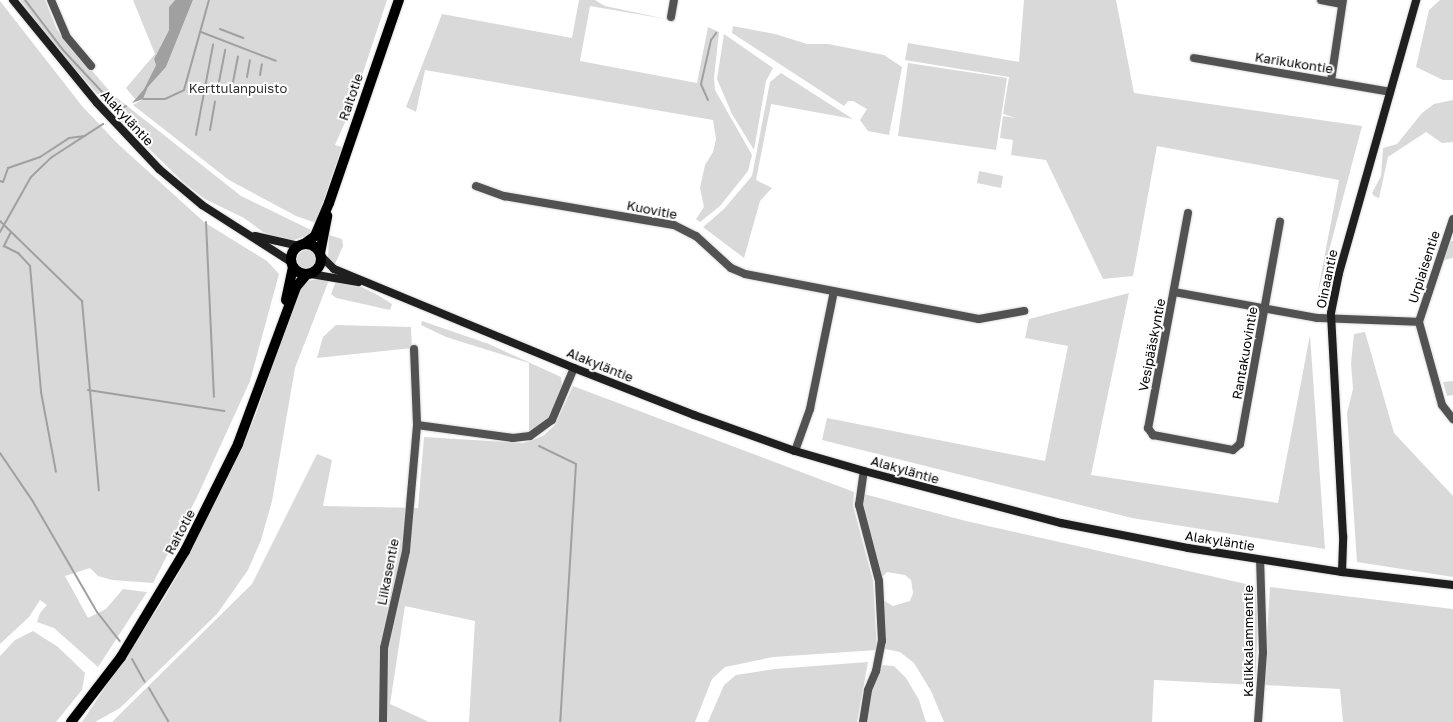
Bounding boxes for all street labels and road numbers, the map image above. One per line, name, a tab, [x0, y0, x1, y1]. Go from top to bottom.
street label: Karikukontie	[1254, 49, 1334, 77]
street label: Raitotie	[336, 71, 366, 123]
street label: Alakyläntie	[97, 87, 157, 149]
street label: Kuovitie	[625, 197, 679, 223]
street label: Urpiaisentie	[1405, 229, 1443, 305]
street label: Oinaantie	[1313, 248, 1341, 310]
street label: Vesipääskyntie	[1135, 297, 1169, 393]
street label: Rantakuovintie	[1229, 305, 1261, 401]
street label: Alakyläntie	[564, 345, 636, 385]
street label: Alakyläntie	[869, 453, 941, 487]
street label: Raitotie	[162, 507, 198, 557]
street label: Alakyläntie	[1184, 528, 1256, 554]
street label: Liikasentie	[374, 537, 402, 607]
street label: Kalikkalammentie	[1240, 585, 1256, 697]

